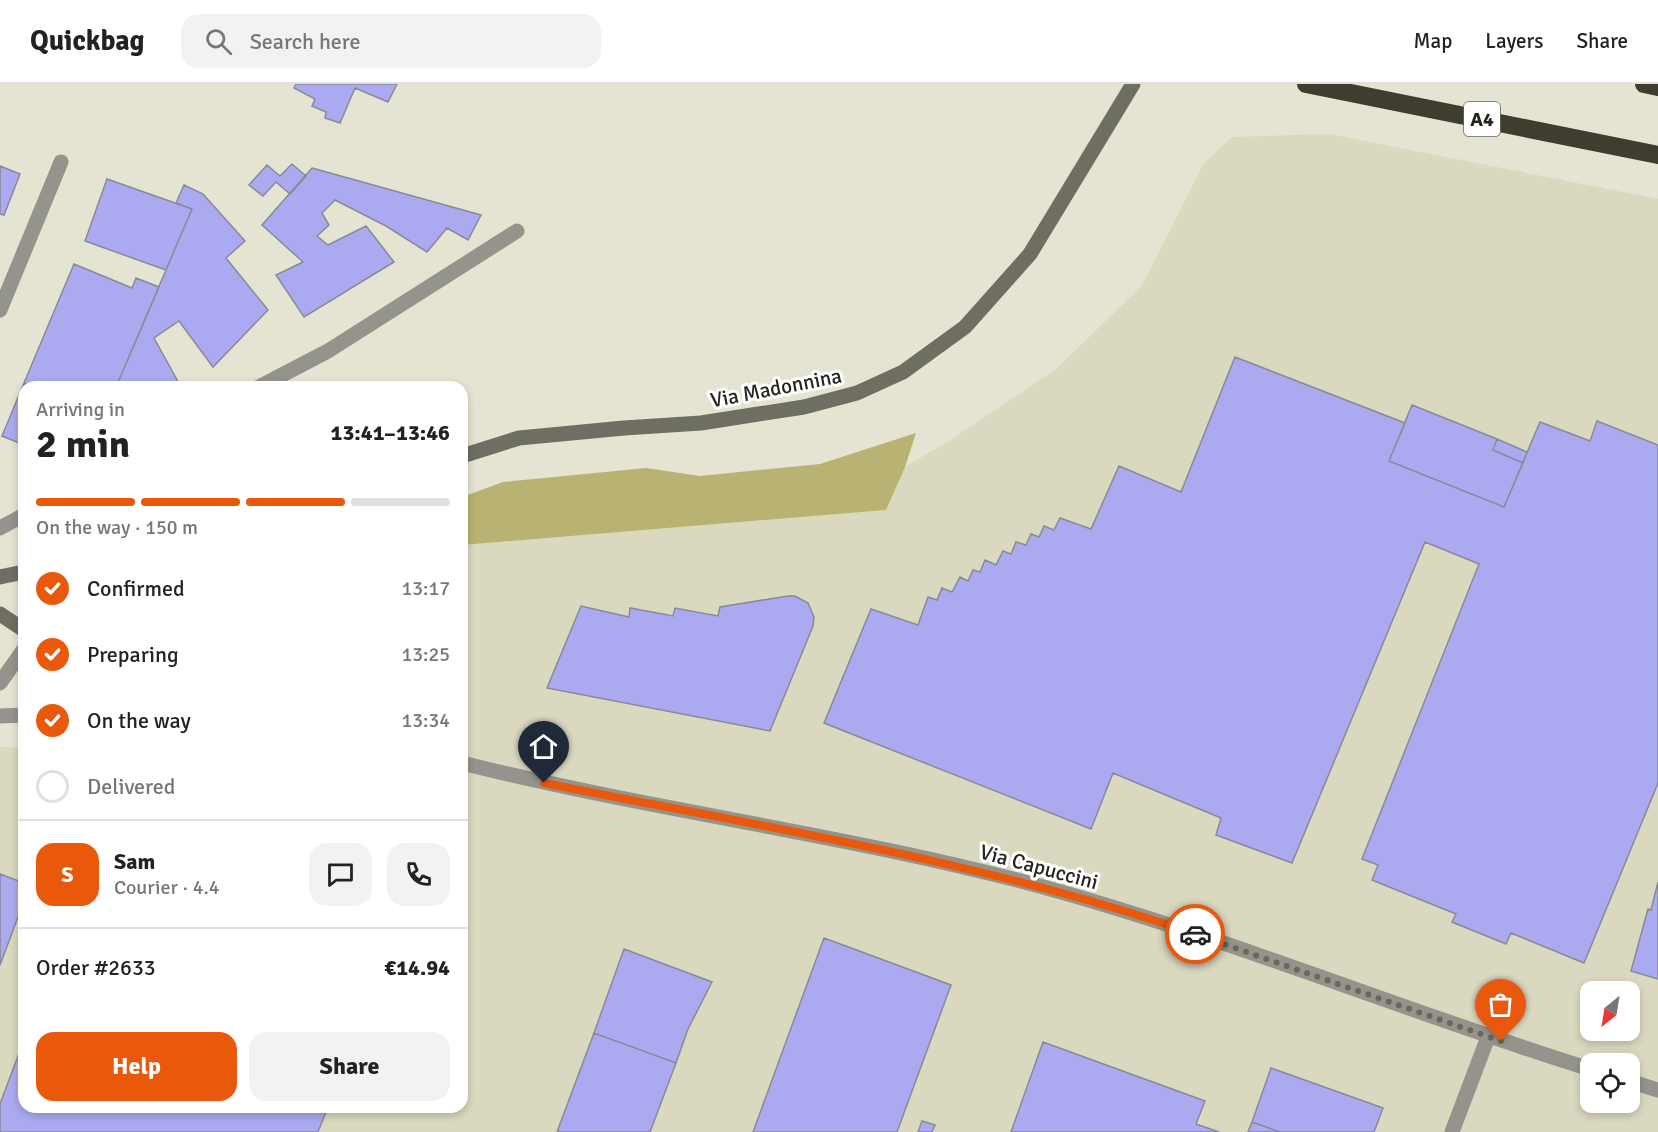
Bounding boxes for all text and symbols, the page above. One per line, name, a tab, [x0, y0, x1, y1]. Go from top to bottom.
search box	[181, 14, 601, 68]
text: Quickbag	[30, 24, 145, 58]
icon: search	[202, 25, 235, 58]
text: Search here	[250, 28, 361, 55]
text: Map	[1414, 28, 1452, 54]
text: Layers	[1485, 28, 1543, 54]
text: Share	[1576, 28, 1628, 54]
road number: A4	[1464, 102, 1500, 136]
street label: Via Madonnina	[708, 363, 844, 413]
text: Arriving in	[36, 397, 125, 422]
text: 13:41–13:46	[331, 419, 450, 446]
text: 2 min	[36, 420, 130, 468]
text: On the way · 150 m	[36, 515, 198, 540]
icon: check	[36, 572, 69, 605]
text: Confirmed	[87, 575, 185, 602]
text: 13:17	[401, 576, 450, 601]
icon: check	[36, 638, 69, 671]
text: Preparing	[87, 641, 179, 668]
text: 13:25	[401, 642, 450, 667]
icon: check	[36, 704, 69, 737]
text: On the way	[87, 707, 191, 734]
text: 13:34	[401, 708, 450, 733]
pin	[518, 721, 569, 783]
icon: home	[527, 730, 560, 763]
text: Delivered	[87, 773, 175, 800]
street label: Via Capuccini	[977, 839, 1101, 895]
button: chat	[309, 843, 372, 906]
button: phone	[387, 843, 450, 906]
text: Sam	[114, 848, 155, 875]
text: S	[61, 861, 74, 888]
text: Courier · 4.4	[114, 875, 220, 900]
courier	[1165, 904, 1225, 964]
icon: car	[1179, 918, 1212, 951]
text: Order #2633	[36, 954, 156, 981]
text: €14.94	[384, 954, 450, 981]
pin	[1475, 979, 1526, 1041]
north arrow	[1580, 981, 1640, 1041]
map controls	[1580, 981, 1640, 1113]
icon: bag	[1484, 988, 1517, 1021]
button: Help	[36, 1032, 237, 1101]
button: Share	[249, 1032, 450, 1101]
button: locate	[1580, 1053, 1640, 1113]

